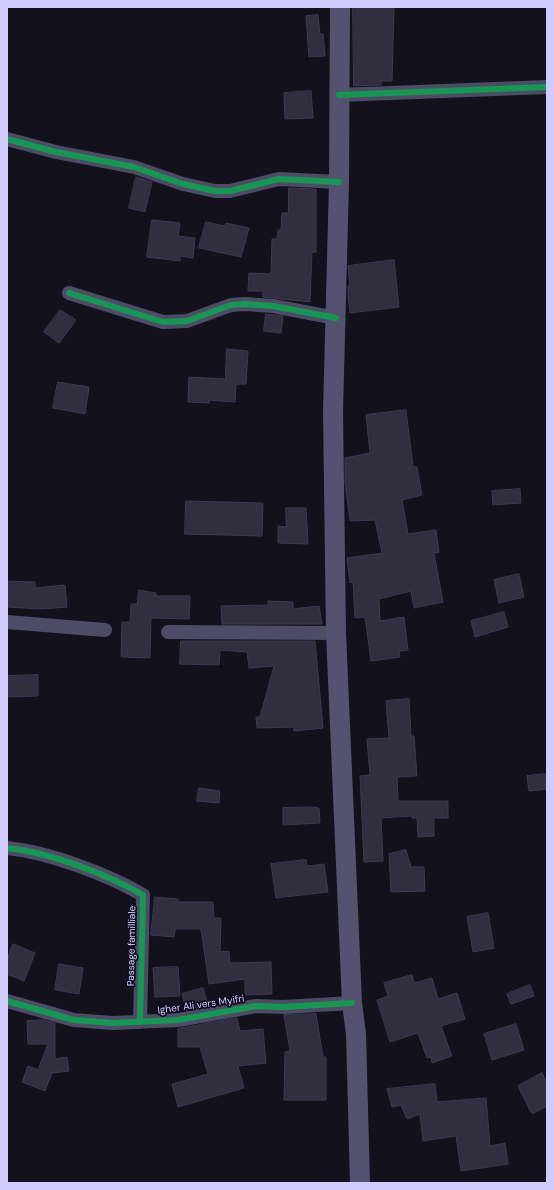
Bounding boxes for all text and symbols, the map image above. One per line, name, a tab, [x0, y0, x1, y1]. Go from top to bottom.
street label: Passage familliale	[125, 906, 139, 986]
street label: Igher Ali vers Myifri	[157, 993, 245, 1017]

